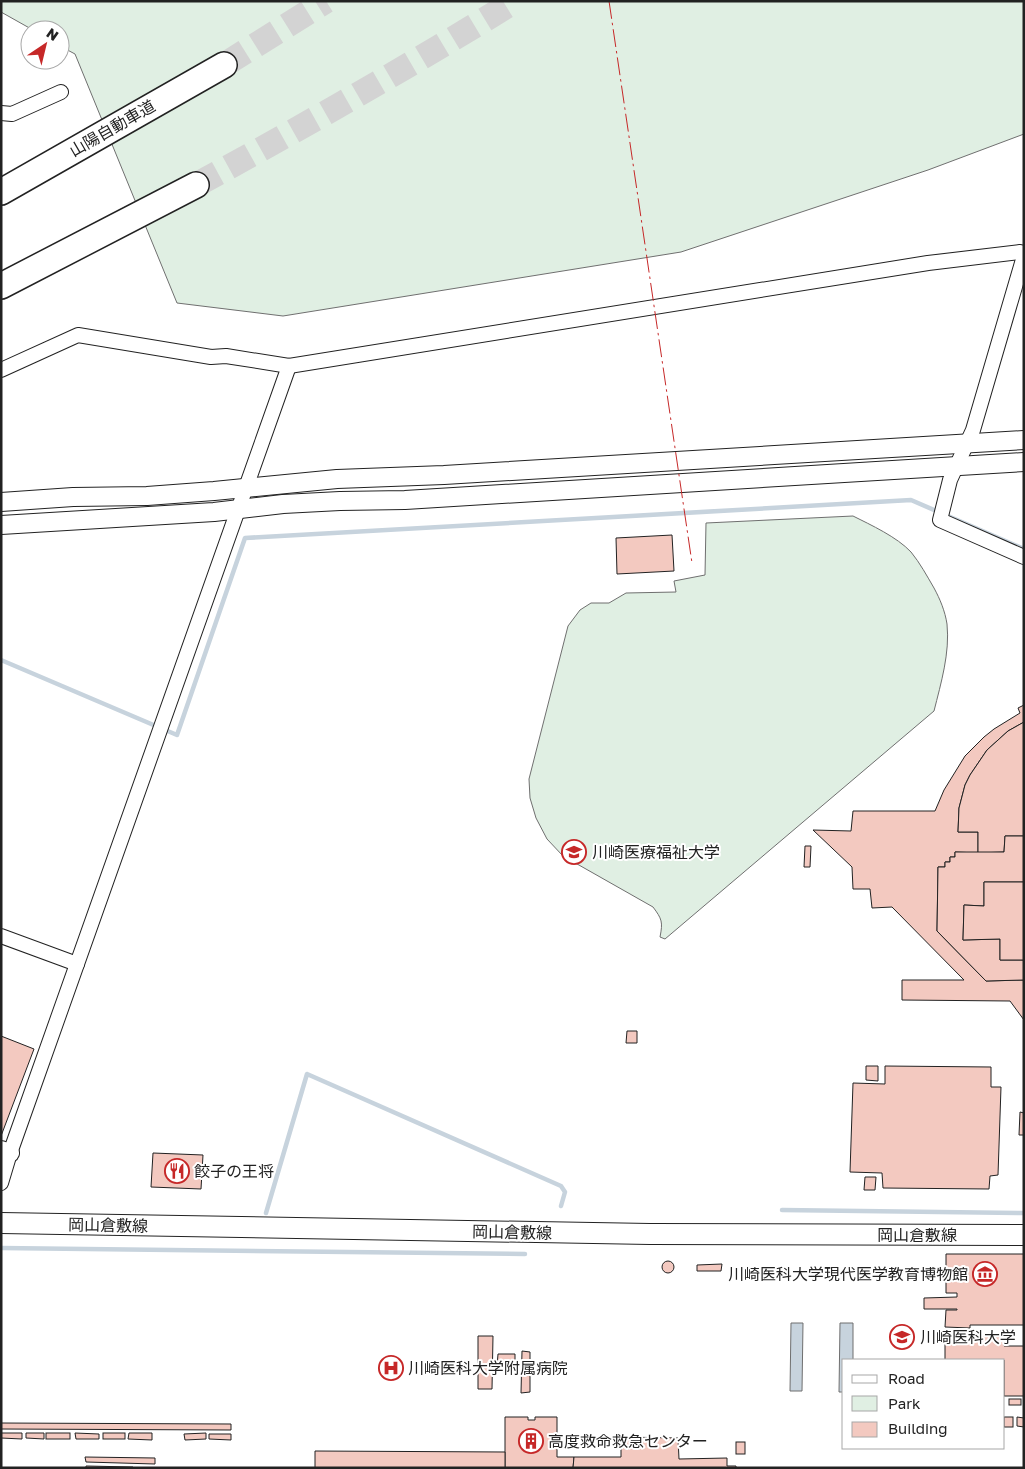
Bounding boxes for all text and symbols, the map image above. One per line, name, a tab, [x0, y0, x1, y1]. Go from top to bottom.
north arrow	[20, 20, 70, 70]
text: N	[44, 24, 62, 44]
street label: 山陽自動車道	[65, 95, 159, 161]
school or university icon: 川崎医療福祉大学	[561, 839, 587, 865]
place label: 川崎医療福祉大学	[592, 842, 720, 862]
restaurant icon: 餃子の王将	[164, 1158, 190, 1184]
place label: 餃子の王将	[194, 1161, 274, 1181]
street label: 岡山倉敷線	[68, 1214, 148, 1236]
street label: 岡山倉敷線	[472, 1221, 552, 1243]
street label: 岡山倉敷線	[877, 1225, 957, 1245]
museum icon: 川崎医科大学現代医学教育博物館	[972, 1261, 998, 1287]
place label: 川崎医科大学現代医学教育博物館	[728, 1264, 968, 1284]
school or university icon: 川崎医科大学	[889, 1324, 915, 1350]
place label: 川崎医科大学	[920, 1327, 1016, 1347]
hospital icon: 川崎医科大学附属病院	[378, 1355, 404, 1381]
place label: 川崎医科大学附属病院	[408, 1358, 568, 1378]
legend	[842, 1359, 1005, 1449]
text: Road	[888, 1369, 925, 1387]
text: Park	[888, 1394, 921, 1412]
text: Building	[888, 1419, 948, 1437]
building icon: 高度救命救急センター	[518, 1428, 544, 1454]
place label: 高度救命救急センター	[548, 1431, 708, 1451]

